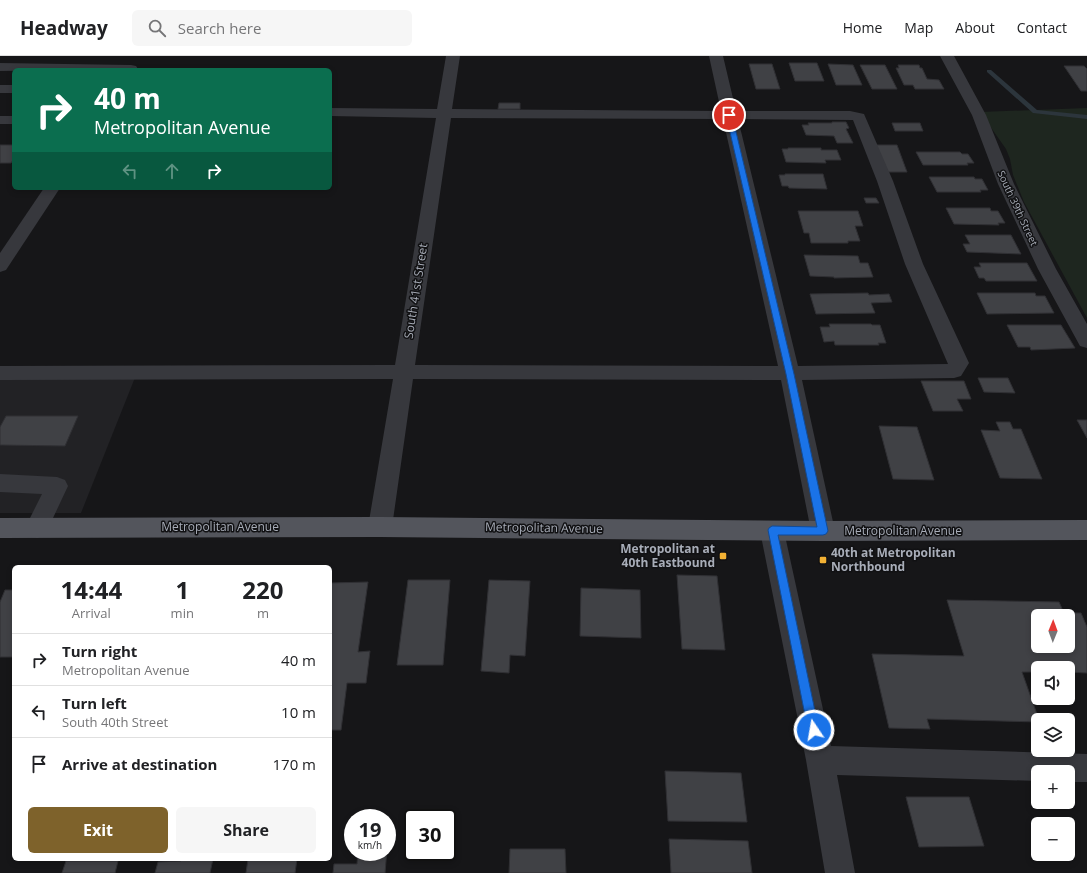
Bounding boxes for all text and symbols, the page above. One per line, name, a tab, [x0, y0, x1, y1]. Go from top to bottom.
search box	[132, 10, 412, 46]
text: Headway	[20, 15, 108, 41]
icon: search	[146, 17, 168, 39]
text: Search here	[178, 18, 261, 38]
text: Home	[843, 18, 882, 37]
text: Map	[904, 18, 933, 37]
text: About	[955, 18, 995, 37]
text: Contact	[1017, 18, 1067, 37]
text: 40 m	[94, 79, 161, 117]
icon: right	[28, 84, 80, 136]
pin	[712, 98, 746, 132]
icon: arrive	[718, 104, 740, 126]
text: Metropolitan Avenue	[94, 115, 271, 139]
icon: left	[119, 160, 141, 182]
icon: ahead	[161, 160, 183, 182]
icon: right	[203, 160, 225, 182]
street label: South 39th Street	[994, 168, 1042, 248]
street label: South 41st Street	[400, 242, 431, 340]
street label: Metropolitan Avenue	[161, 518, 279, 535]
street label: Metropolitan Avenue	[485, 518, 603, 537]
street label: Metropolitan Avenue	[844, 522, 962, 539]
place label: Metropolitan at 40th Eastbound	[620, 540, 715, 571]
place label: 40th at Metropolitan Northbound	[831, 544, 956, 575]
marker: Metropolitan at 40th Eastbound	[718, 551, 728, 561]
marker: 40th at Metropolitan Northbound	[818, 555, 828, 565]
text: 14:44	[60, 573, 122, 606]
text: 1	[175, 573, 189, 606]
text: 220	[242, 573, 284, 606]
text: Arrival	[72, 604, 111, 622]
text: min	[171, 604, 194, 622]
text: m	[257, 604, 269, 622]
north arrow	[1031, 609, 1075, 653]
map controls	[1031, 609, 1075, 861]
text: Turn right	[62, 641, 137, 661]
icon: right	[28, 649, 50, 671]
text: 40 m	[281, 650, 316, 670]
text: Metropolitan Avenue	[62, 661, 190, 679]
button: sound	[1031, 661, 1075, 705]
text: Turn left	[62, 693, 127, 713]
icon: left	[28, 701, 50, 723]
text: 10 m	[281, 702, 316, 722]
position arrow	[793, 709, 835, 751]
text: South 40th Street	[62, 713, 168, 731]
button: layers	[1031, 713, 1075, 757]
icon: arrive	[28, 753, 50, 775]
text: Arrive at destination	[62, 754, 217, 774]
text: 170 m	[272, 754, 316, 774]
button: +	[1031, 765, 1075, 809]
button: Exit	[28, 807, 168, 853]
button: Share	[176, 807, 316, 853]
speed limit sign: 30	[404, 809, 456, 861]
text: 19	[359, 816, 381, 843]
button: −	[1031, 817, 1075, 861]
text: km/h	[358, 838, 382, 852]

